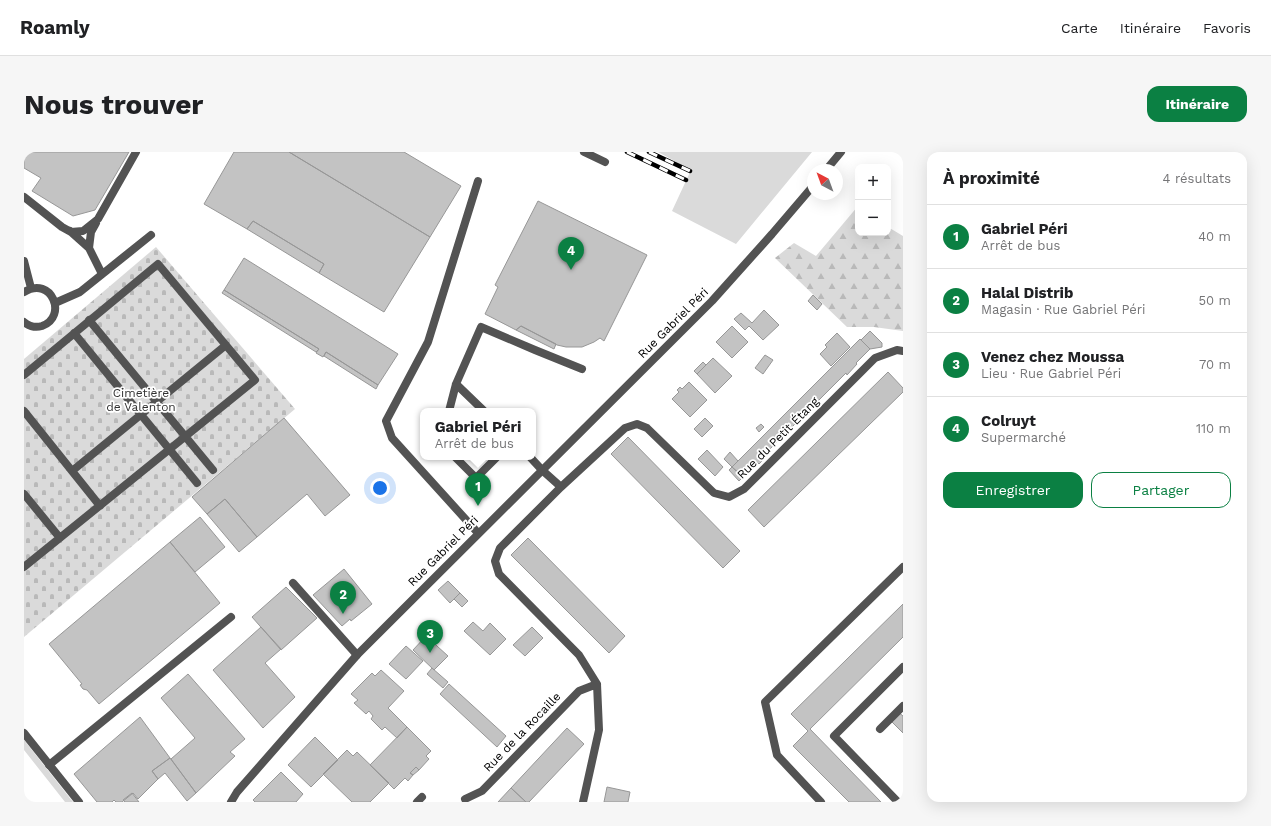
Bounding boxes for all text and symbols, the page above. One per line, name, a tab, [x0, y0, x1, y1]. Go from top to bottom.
text: Roamly	[20, 16, 90, 39]
text: Carte	[1061, 20, 1098, 36]
text: Itinéraire	[1120, 20, 1181, 36]
text: Favoris	[1203, 20, 1251, 36]
button: Itinéraire	[1147, 86, 1247, 122]
text: Nous trouver	[24, 88, 203, 121]
north arrow	[807, 164, 843, 200]
map controls	[855, 164, 891, 236]
button: +	[855, 164, 891, 200]
text: À proximité	[943, 168, 1040, 188]
text: 4 résultats	[1163, 171, 1231, 186]
button: −	[855, 200, 891, 236]
text: Gabriel Péri	[981, 220, 1068, 238]
text: 1	[953, 229, 959, 244]
text: 40 m	[1198, 229, 1231, 244]
pin: 4	[558, 237, 584, 270]
text: Arrêt de bus	[981, 238, 1060, 253]
text: Halal Distrib	[981, 284, 1073, 302]
street label: Rue Gabriel Péri	[635, 285, 711, 361]
text: 2	[952, 293, 960, 308]
text: 50 m	[1199, 293, 1231, 308]
text: Magasin · Rue Gabriel Péri	[981, 302, 1146, 317]
text: Venez chez Moussa	[981, 348, 1124, 366]
text: 3	[952, 357, 960, 372]
text: 70 m	[1199, 357, 1231, 372]
text: Lieu · Rue Gabriel Péri	[981, 366, 1121, 381]
park label: Cimetière de Valenton	[106, 386, 176, 414]
street label: Rue du Petit Étang	[734, 394, 822, 482]
popup	[420, 408, 536, 460]
text: Colruyt	[981, 412, 1036, 430]
text: Gabriel Péri	[435, 418, 521, 436]
text: 4	[952, 421, 960, 436]
text: 110 m	[1196, 421, 1231, 436]
text: Supermarché	[981, 430, 1066, 445]
text: Arrêt de bus	[435, 436, 514, 451]
button: Enregistrer	[943, 472, 1083, 508]
button: Partager	[1091, 472, 1231, 508]
pin: 1	[465, 473, 491, 506]
your location	[370, 478, 390, 498]
street label: Rue Gabriel Péri	[405, 513, 481, 589]
pin: 2	[330, 581, 356, 614]
pin: 3	[417, 620, 443, 653]
street label: Rue de la Rocaille	[480, 689, 564, 775]

